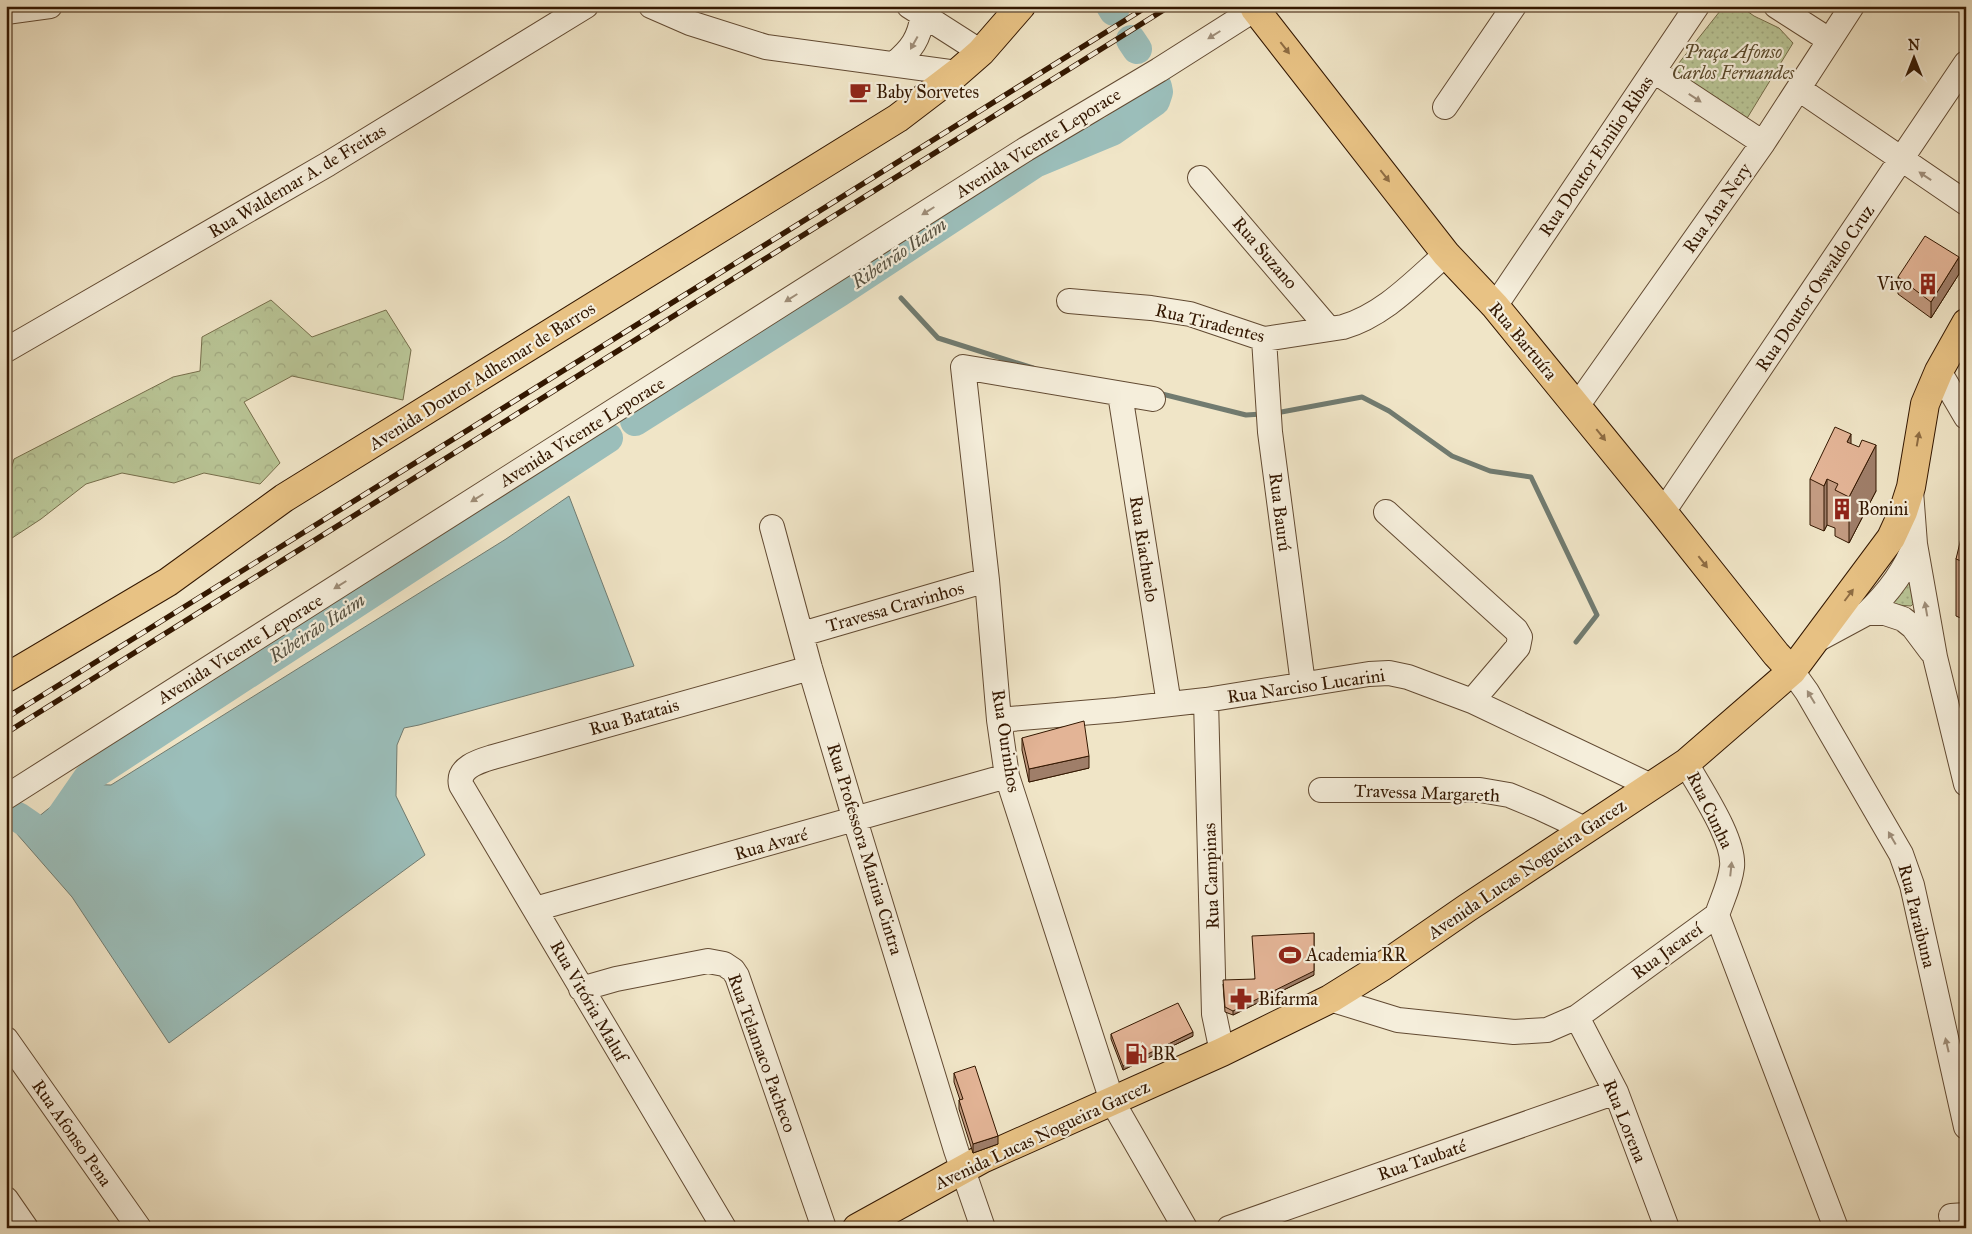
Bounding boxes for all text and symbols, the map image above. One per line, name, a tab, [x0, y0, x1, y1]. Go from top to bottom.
one-way arrow	[1207, 30, 1220, 39]
north arrow	[1890, 32, 1940, 82]
one-way arrow	[910, 36, 918, 50]
text: N	[1908, 37, 1920, 54]
one-way arrow	[1280, 41, 1290, 55]
park label: Praça Afonso Carlos Fernandes	[1672, 41, 1795, 84]
street label: Rua Doutor Emilio Ribas	[1534, 72, 1658, 240]
cafe icon: Baby Sorvetes	[847, 79, 873, 105]
place label: Baby Sorvetes	[876, 81, 979, 103]
street label: Avenida Vicente Leporace	[950, 83, 1125, 203]
one-way arrow	[1688, 93, 1702, 103]
street label: Rua Waldemar A. de Freitas	[204, 119, 390, 243]
street label: Rua Ana Nery	[1678, 158, 1756, 257]
one-way arrow	[1380, 169, 1390, 183]
one-way arrow	[1918, 171, 1932, 181]
street label: Rua Doutor Oswaldo Cruz	[1751, 200, 1879, 376]
one-way arrow	[922, 206, 935, 216]
street label: Rua Suzano	[1228, 212, 1302, 294]
water label: Ribeirão Itaim	[846, 213, 951, 294]
building icon: Vivo	[1915, 271, 1941, 297]
place label: Vivo	[1876, 273, 1912, 295]
one-way arrow	[785, 294, 798, 303]
street label: Avenida Doutor Adhemar de Barros	[364, 297, 599, 455]
street label: Rua Bartuíra	[1484, 298, 1562, 385]
street label: Rua Tiradentes	[1153, 299, 1267, 347]
street label: Avenida Vicente Leporace	[494, 372, 669, 492]
one-way arrow	[1595, 428, 1606, 441]
one-way arrow	[1914, 430, 1922, 446]
street label: Rua Baurú	[1264, 471, 1296, 553]
one-way arrow	[470, 493, 483, 503]
street label: Rua Riachuelo	[1125, 494, 1163, 604]
building icon: Bonini	[1829, 496, 1855, 522]
place label: Bonini	[1858, 498, 1909, 520]
one-way arrow	[1697, 555, 1708, 568]
street label: Travessa Cravinhos	[824, 577, 966, 637]
one-way arrow	[333, 581, 346, 590]
water label: Ribeirão Itaim	[264, 588, 369, 668]
street label: Avenida Vicente Leporace	[152, 589, 327, 709]
one-way arrow	[1844, 589, 1855, 602]
one-way arrow	[1922, 601, 1930, 617]
street label: Rua Narciso Lucarini	[1226, 664, 1386, 708]
street label: Rua Ourinhos	[987, 688, 1025, 794]
one-way arrow	[1806, 691, 1815, 704]
street label: Rua Batatais	[586, 694, 682, 740]
street label: Rua Professora Marina Cintra	[822, 741, 908, 958]
street label: Rua Cunha	[1682, 768, 1738, 852]
street label: Travessa Margareth	[1354, 779, 1500, 808]
street label: Avenida Lucas Nogueira Garcez	[1423, 794, 1631, 945]
street label: Rua Campinas	[1198, 822, 1224, 930]
street label: Rua Avaré	[732, 823, 811, 865]
one-way arrow	[1887, 832, 1896, 845]
one-way arrow	[1727, 860, 1735, 876]
street label: Rua Paraibuna	[1894, 862, 1941, 970]
street label: Rua Jacareí	[1627, 917, 1708, 985]
street label: Rua Vitória Maluf	[545, 937, 634, 1068]
sports icon: Academia RR	[1277, 942, 1303, 968]
place label: Academia RR	[1305, 944, 1408, 966]
street label: Rua Telamaco Pacheco	[723, 971, 801, 1135]
pharmacy icon: Bifarma	[1228, 986, 1254, 1012]
place label: Bifarma	[1258, 988, 1318, 1010]
one-way arrow	[1943, 1036, 1951, 1052]
fuel station icon: BR	[1123, 1041, 1149, 1067]
place label: BR	[1152, 1043, 1178, 1065]
street label: Avenida Lucas Nogueira Garcez	[930, 1075, 1153, 1196]
street label: Rua Afonso Pena	[27, 1076, 117, 1191]
street label: Rua Lorena	[1598, 1076, 1652, 1166]
street label: Rua Taubaté	[1375, 1134, 1470, 1185]

